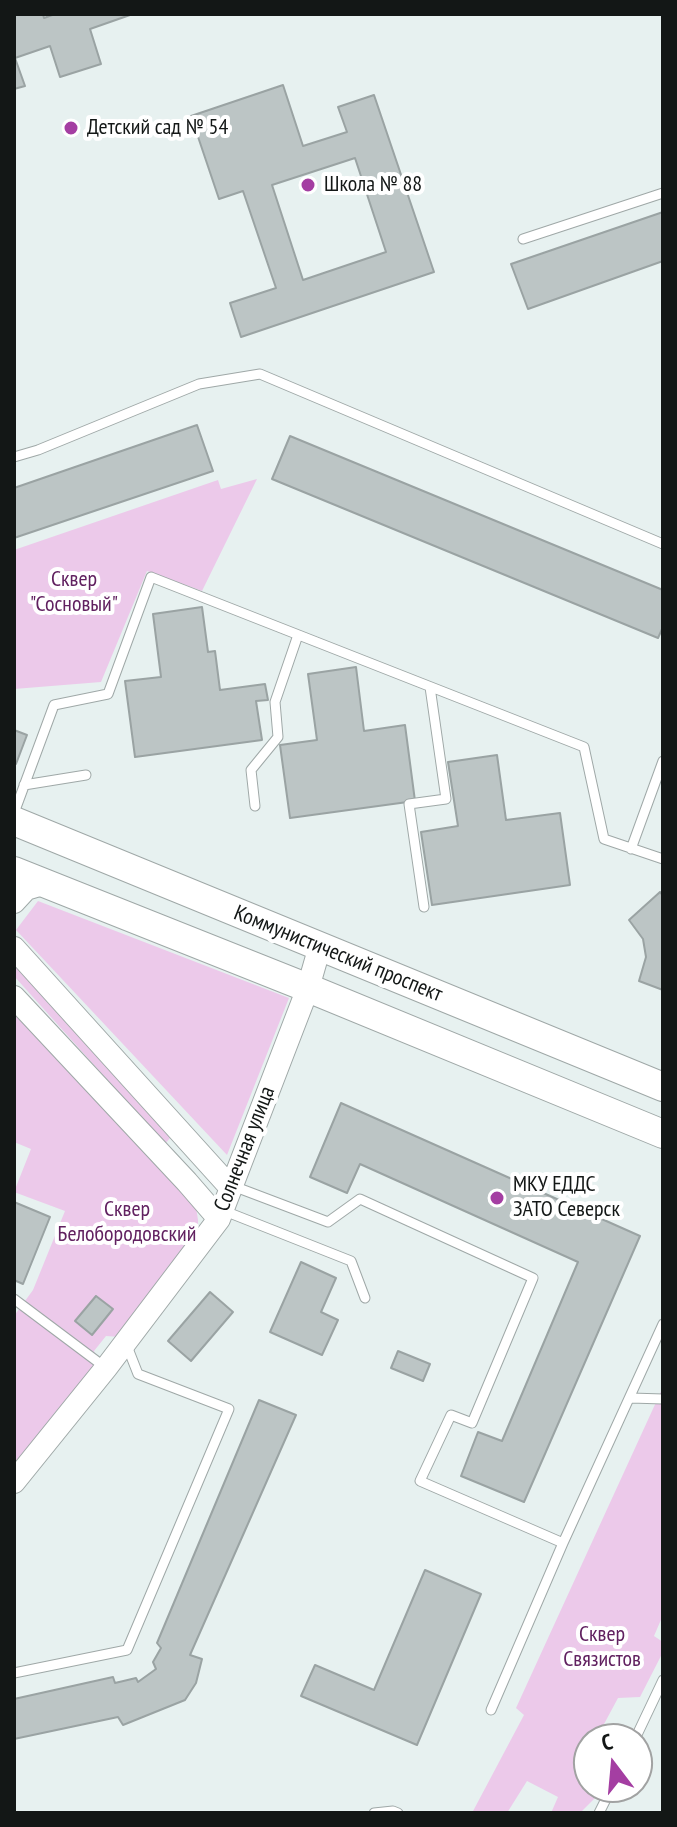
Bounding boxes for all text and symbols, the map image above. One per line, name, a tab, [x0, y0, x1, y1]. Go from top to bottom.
place label: Детский сад № 54	[87, 115, 228, 141]
marker: Детский сад № 54	[62, 119, 80, 137]
place label: Школа № 88	[324, 172, 422, 198]
marker: Школа № 88	[299, 176, 317, 194]
park label: Сквер "Сосновый"	[30, 567, 118, 618]
street label: Коммунистический проспект	[230, 900, 446, 1008]
street label: Солнечная улица	[209, 1083, 281, 1215]
place label: МКУ ЕДДС ЗАТО Северск	[513, 1172, 620, 1224]
marker: МКУ ЕДДС ЗАТО Северск	[488, 1189, 506, 1207]
park label: Сквер Белобородовский	[58, 1197, 196, 1248]
park label: Сквер Связистов	[563, 1622, 641, 1674]
north arrow	[573, 1723, 653, 1803]
text: С	[598, 1727, 616, 1757]

